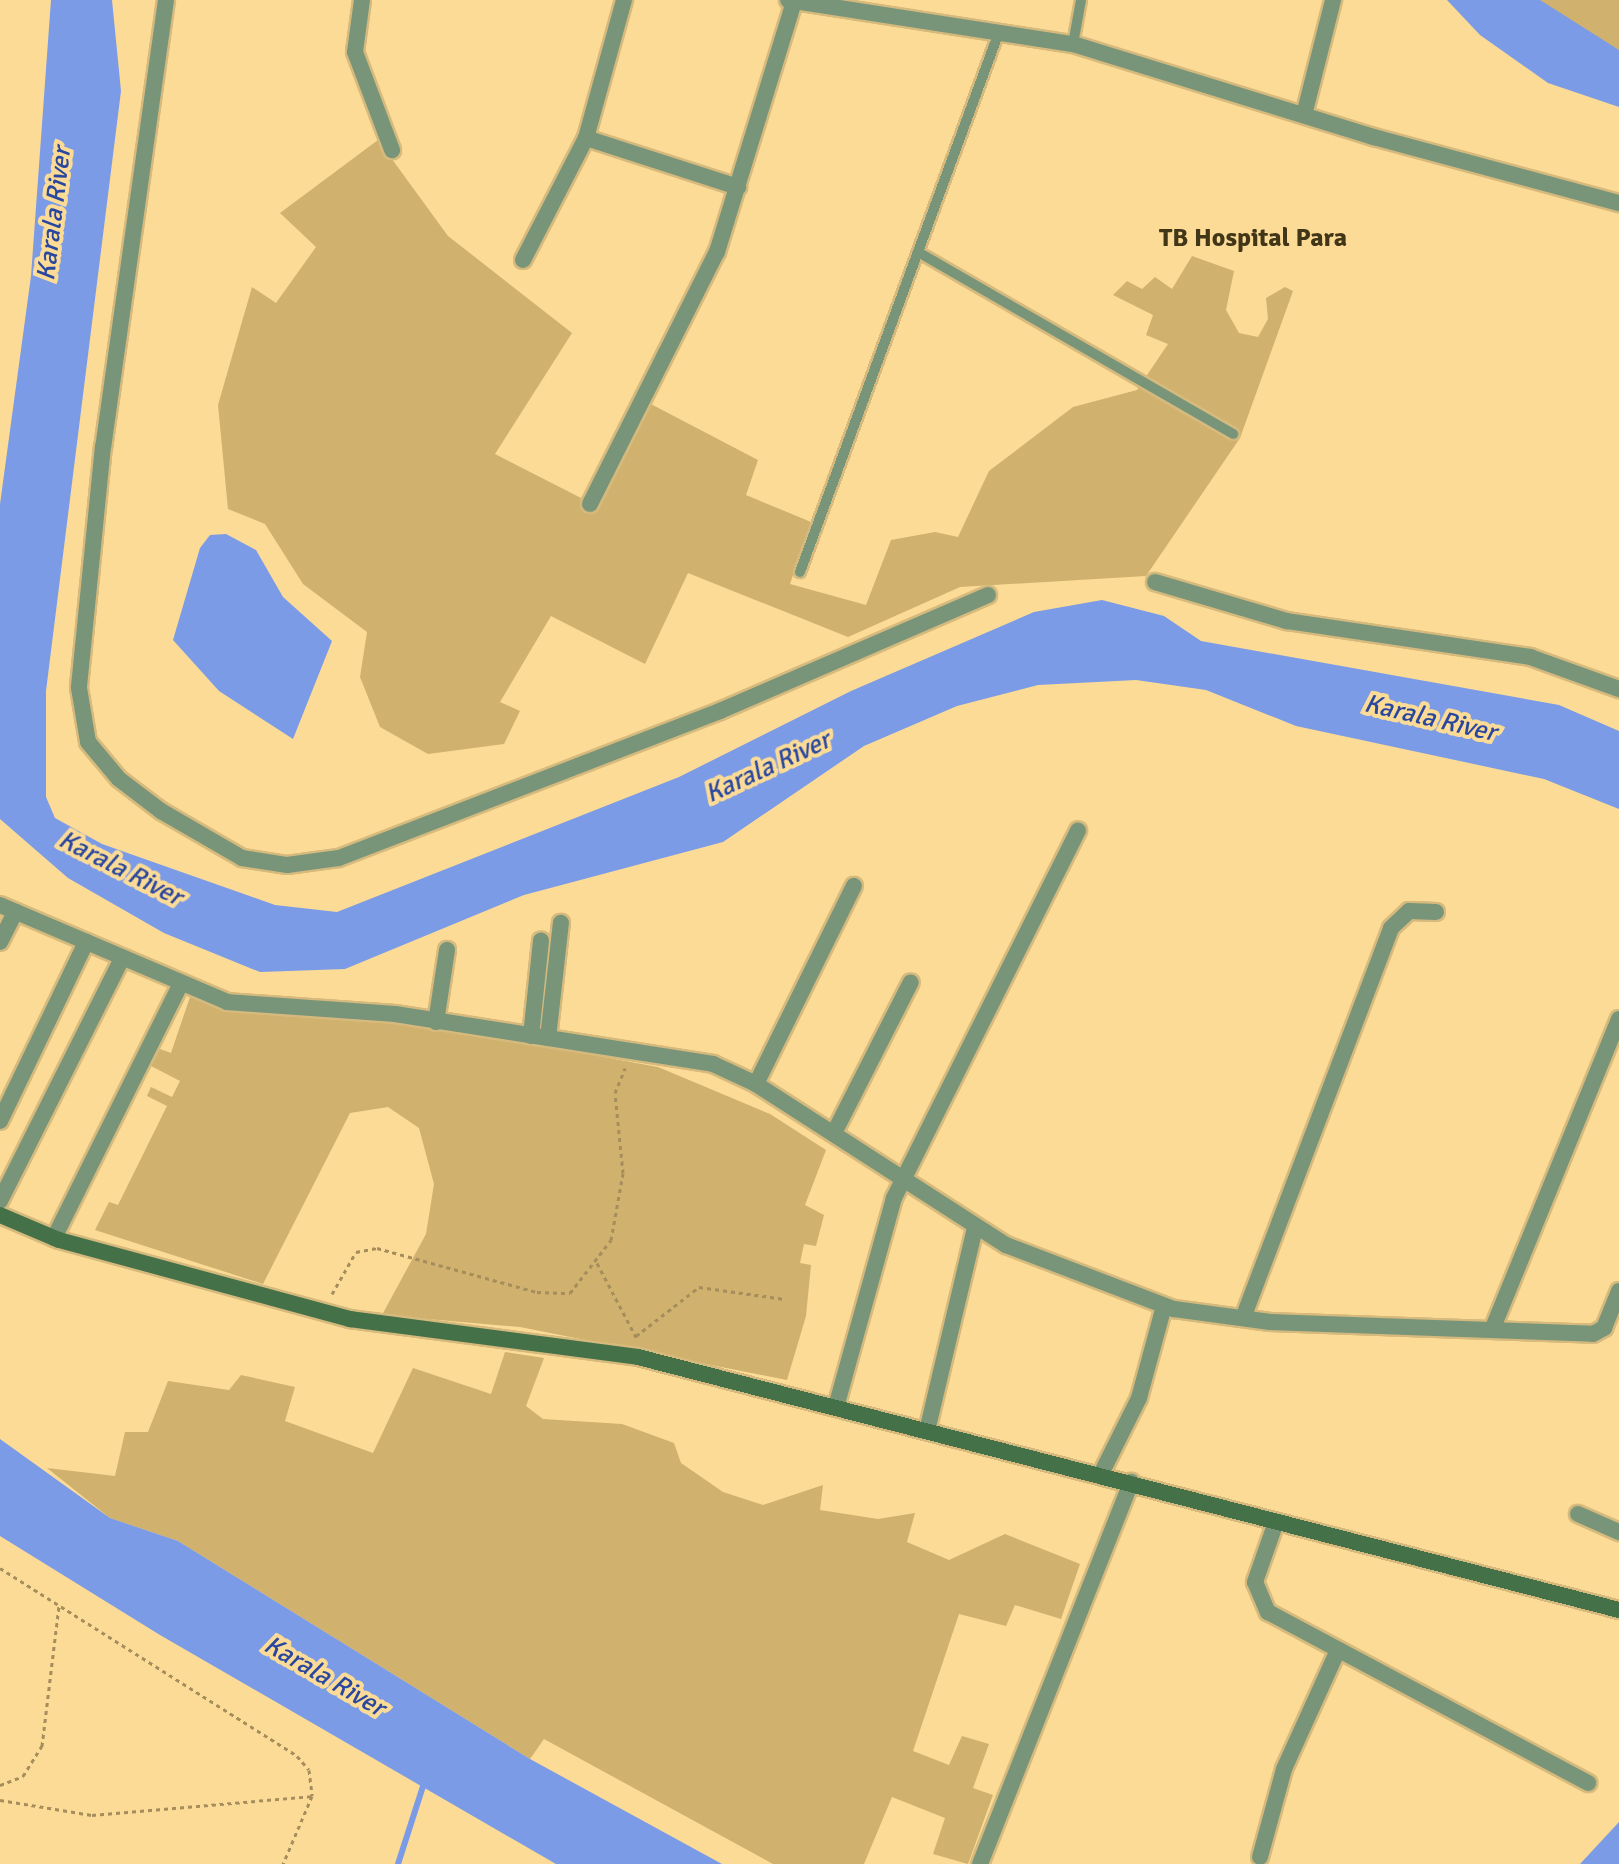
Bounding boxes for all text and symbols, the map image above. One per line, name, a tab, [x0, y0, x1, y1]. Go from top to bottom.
water label: Karala River	[31, 145, 79, 283]
district label: TB Hospital Para	[1159, 223, 1347, 255]
water label: Karala River	[1361, 689, 1499, 749]
water label: Karala River	[701, 725, 835, 811]
water label: Karala River	[53, 825, 187, 913]
water label: Karala River	[258, 1630, 390, 1724]

